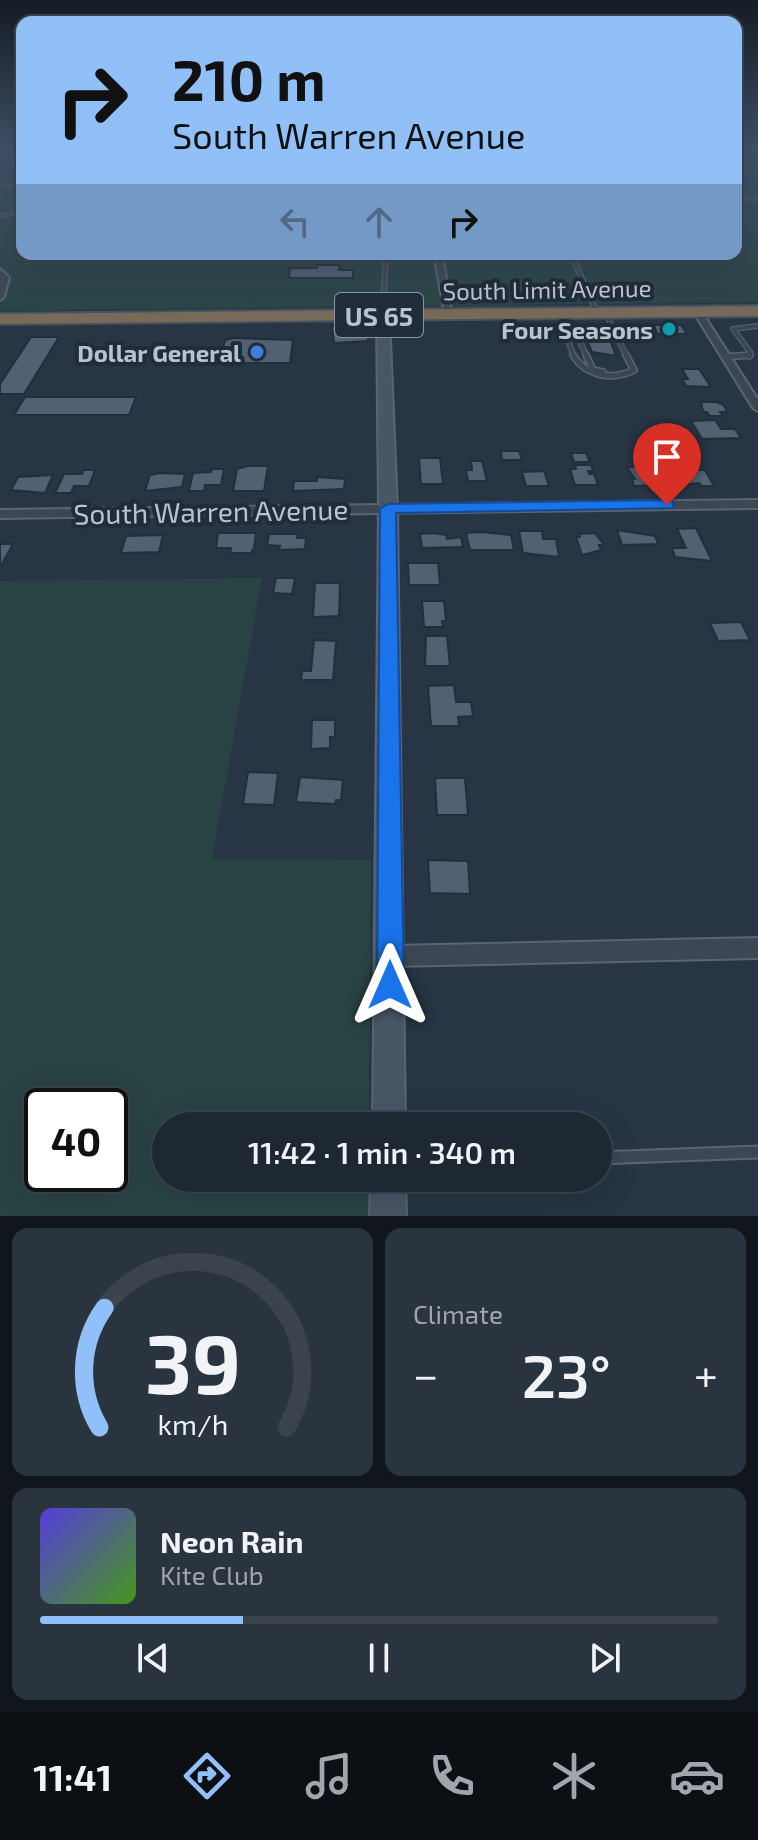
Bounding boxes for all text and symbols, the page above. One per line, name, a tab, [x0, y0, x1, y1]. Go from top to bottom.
text: 210 m	[172, 45, 326, 112]
icon: right	[40, 48, 144, 152]
text: South Warren Avenue	[172, 113, 525, 156]
icon: left	[273, 200, 317, 244]
icon: ahead	[357, 200, 401, 244]
icon: right	[441, 200, 485, 244]
street label: South Limit Avenue	[442, 273, 652, 305]
road number: US 65	[335, 293, 423, 337]
place label: Four Seasons	[501, 315, 653, 344]
marker: Four Seasons	[660, 320, 678, 338]
place label: Dollar General	[77, 338, 241, 367]
marker: Dollar General	[248, 343, 266, 361]
pin	[633, 423, 701, 505]
icon: arrive	[645, 435, 689, 479]
street label: South Warren Avenue	[73, 492, 349, 530]
position arrow	[348, 943, 432, 1027]
speed limit sign: 40	[24, 1088, 128, 1192]
text: 11:42 · 1 min · 340 m	[248, 1134, 516, 1170]
text: Climate	[413, 1298, 503, 1329]
text: 39	[144, 1311, 241, 1411]
text: 23°	[522, 1338, 611, 1410]
text: −	[413, 1347, 439, 1400]
text: +	[694, 1347, 718, 1400]
text: km/h	[157, 1406, 228, 1441]
text: Neon Rain	[160, 1523, 304, 1559]
text: Kite Club	[160, 1559, 264, 1590]
icon: previous	[131, 1636, 175, 1680]
icon: pause	[357, 1636, 401, 1680]
icon: next	[583, 1636, 627, 1680]
icon: directions	[179, 1748, 235, 1804]
icon: music	[301, 1748, 357, 1804]
icon: phone	[424, 1748, 480, 1804]
icon: climate	[546, 1748, 602, 1804]
icon: car	[669, 1748, 725, 1804]
text: 11:41	[33, 1755, 112, 1798]

